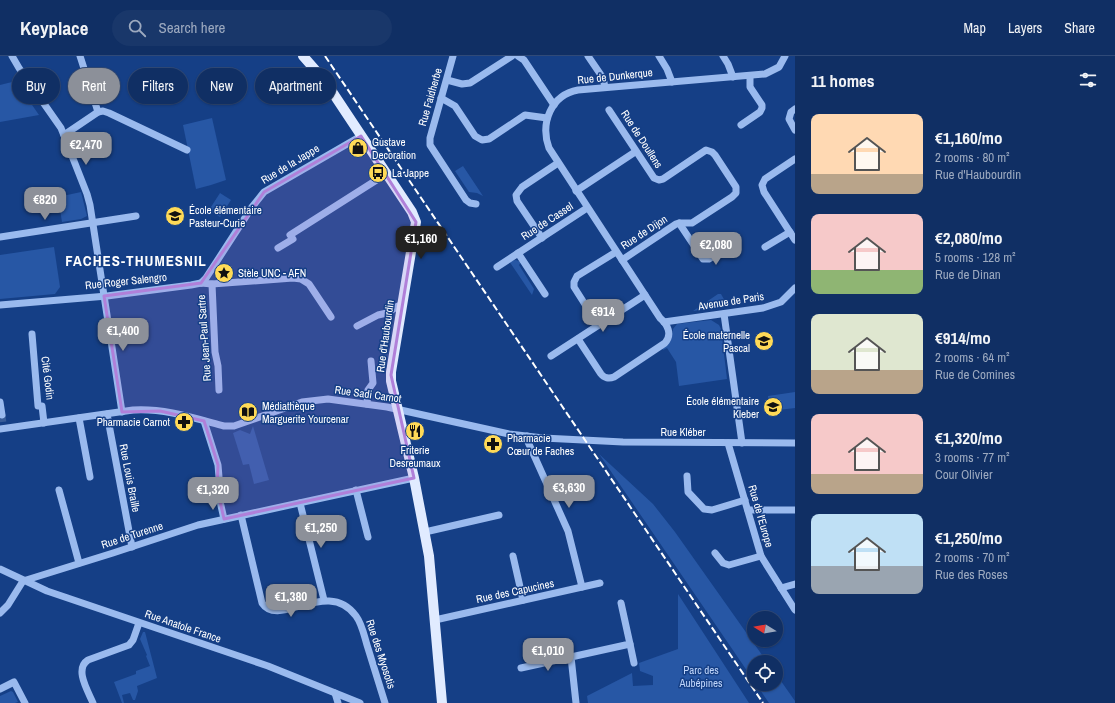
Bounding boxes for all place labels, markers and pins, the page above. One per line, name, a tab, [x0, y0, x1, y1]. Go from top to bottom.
pin: €2,470	[53, 132, 119, 166]
place label: Gustave Decoration	[372, 135, 416, 162]
shop icon: Gustave Decoration	[347, 137, 369, 159]
bus stop icon: La Jappe	[367, 162, 389, 184]
place label: La Jappe	[392, 166, 429, 180]
pin: €820	[21, 187, 69, 221]
place label: École élémentaire Pasteur-Curie	[189, 203, 262, 230]
school or university icon: École élémentaire Pasteur-Curie	[164, 205, 186, 227]
pin: €1,160	[388, 226, 454, 260]
pin: €2,080	[683, 232, 749, 266]
place icon: Stèle UNC - AFN	[213, 262, 235, 284]
place label: Stèle UNC - AFN	[238, 266, 306, 280]
pin: €914	[579, 299, 627, 333]
pin: €1,400	[90, 318, 156, 352]
place label: École maternelle Pascal	[683, 328, 750, 355]
school or university icon: École maternelle Pascal	[753, 330, 775, 352]
place label: École élémentaire Kleber	[686, 394, 759, 421]
school or university icon: École élémentaire Kleber	[762, 396, 784, 418]
place label: Médiathèque Marguerite Yourcenar	[262, 399, 349, 426]
library icon: Médiathèque Marguerite Yourcenar	[237, 401, 259, 423]
pharmacy icon: Pharmacie Carnot	[173, 411, 195, 433]
place label: Pharmacie Carnot	[97, 415, 170, 429]
restaurant icon: Friterie Desreumaux	[404, 420, 426, 442]
place label: Pharmacie Cœur de Faches	[507, 431, 575, 458]
pharmacy icon: Pharmacie Cœur de Faches	[482, 433, 504, 455]
place label: Friterie Desreumaux	[389, 443, 441, 470]
pin: €3,630	[536, 475, 602, 509]
pin: €1,320	[180, 477, 246, 511]
pin: €1,250	[288, 515, 354, 549]
pin: €1,380	[258, 584, 324, 618]
pin: €1,010	[515, 638, 581, 672]

